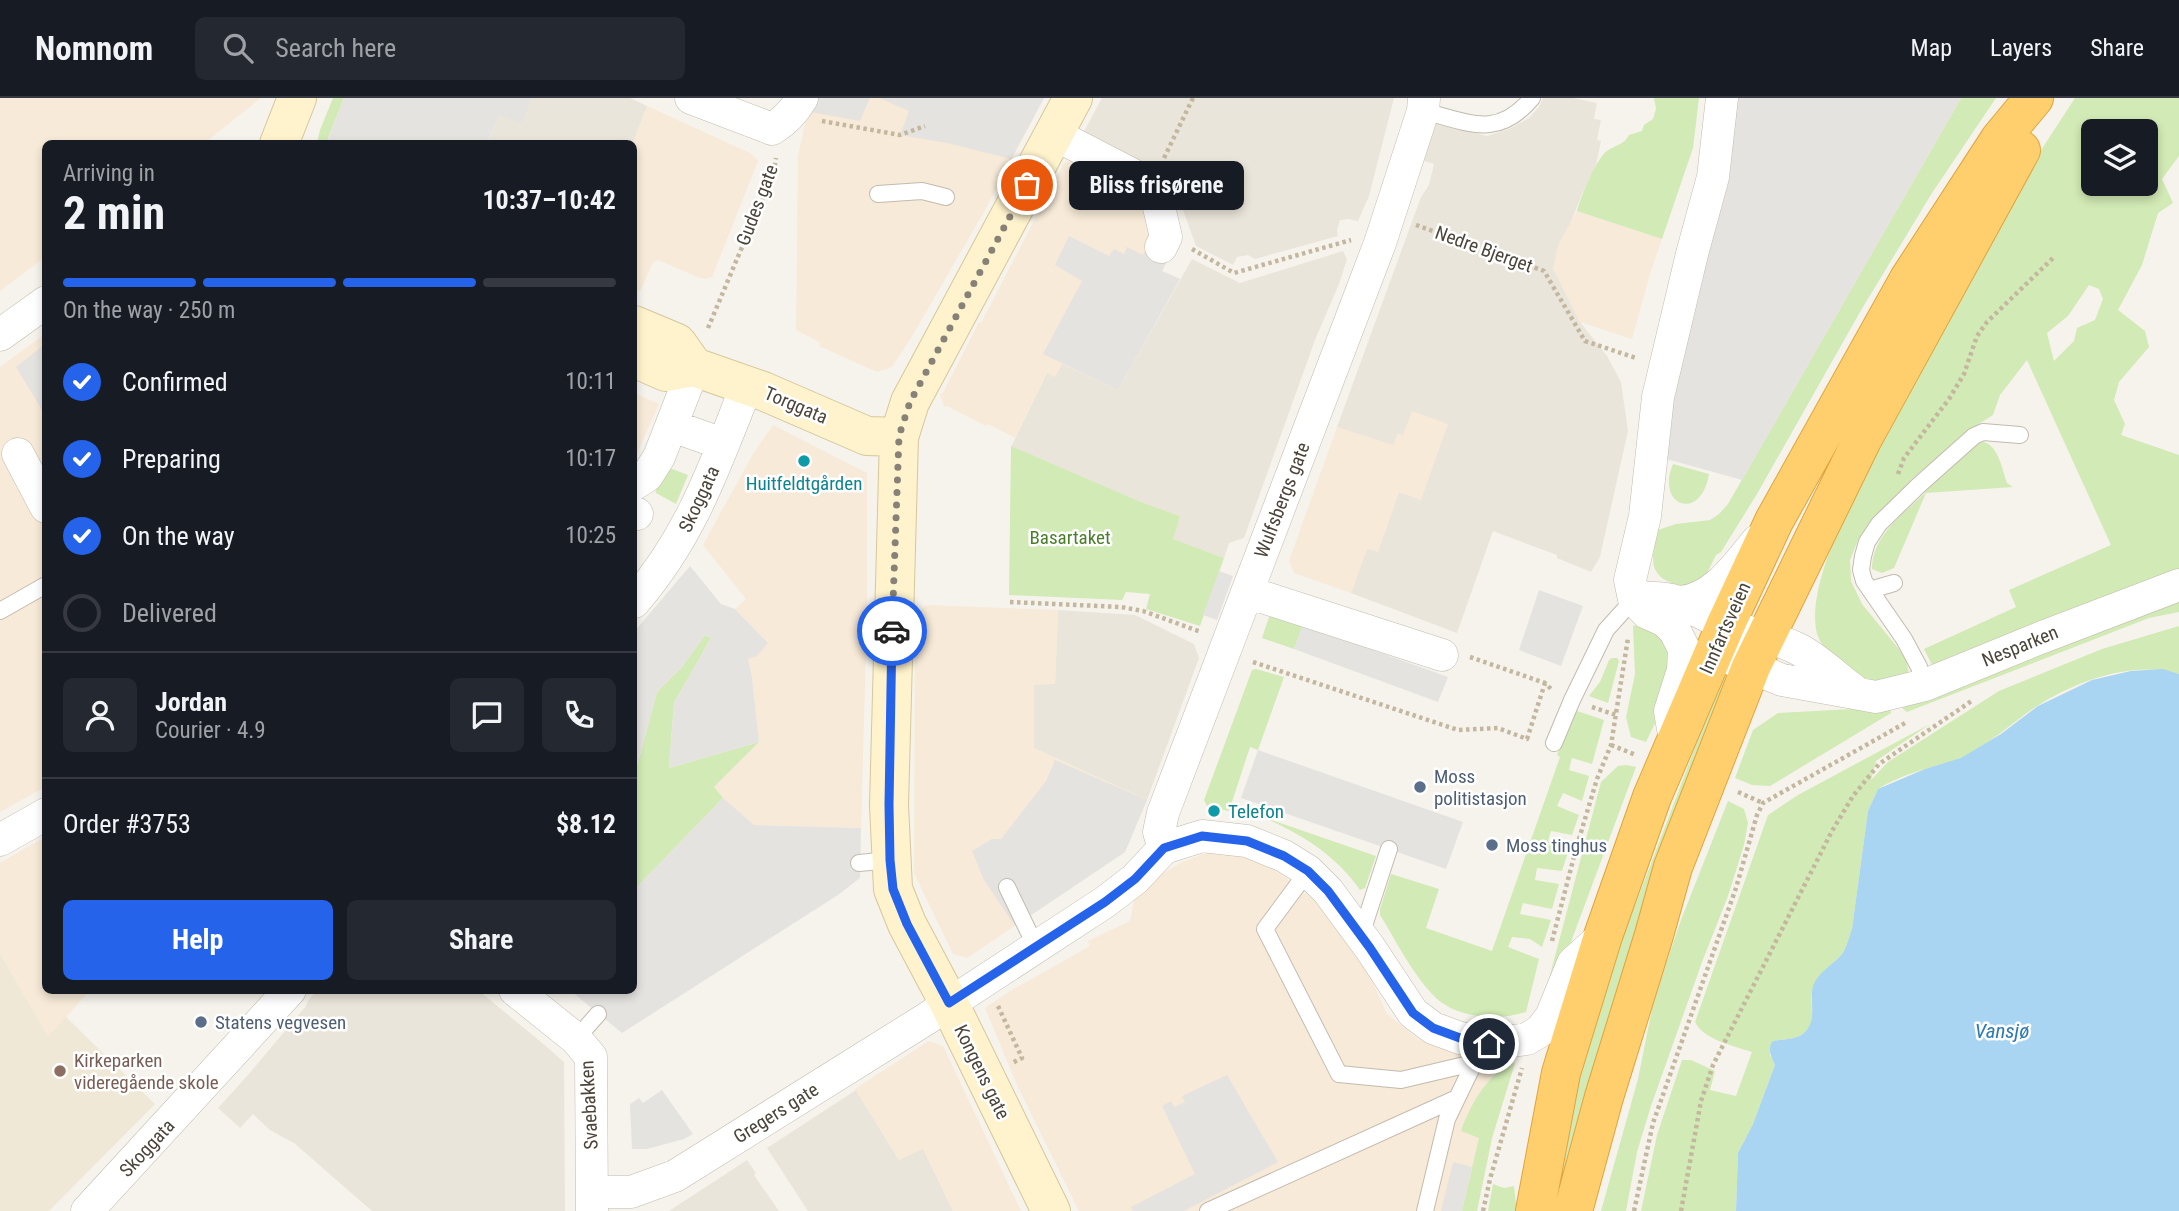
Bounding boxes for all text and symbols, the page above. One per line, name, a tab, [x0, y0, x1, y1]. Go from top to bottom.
search box	[195, 17, 685, 80]
text: Nomnom	[35, 29, 153, 68]
icon: search	[219, 29, 257, 67]
text: Search here	[275, 33, 396, 63]
text: Map	[1911, 34, 1952, 62]
text: Layers	[1990, 34, 2052, 62]
text: Share	[2090, 34, 2144, 62]
map controls	[2081, 119, 2158, 196]
button: layers	[2081, 119, 2158, 196]
pin	[997, 155, 1057, 215]
text: Arriving in	[63, 160, 155, 187]
callout: Bliss frisørene	[1069, 160, 1244, 210]
street label: Gudes gate	[731, 161, 783, 249]
icon: bag	[1008, 166, 1046, 204]
text: Bliss frisørene	[1089, 172, 1224, 199]
text: 10:37–10:42	[482, 185, 616, 215]
text: 2 min	[63, 186, 165, 240]
street label: Nedre Bjerget	[1432, 221, 1536, 277]
text: On the way · 250 m	[63, 297, 235, 324]
icon: check	[63, 363, 101, 401]
text: Confirmed	[122, 367, 228, 397]
text: 10:11	[565, 368, 616, 395]
street label: Torggata	[761, 381, 831, 429]
street label: Wulfsbergs gate	[1249, 439, 1315, 561]
icon: check	[63, 440, 101, 478]
text: Preparing	[122, 444, 221, 474]
text: 10:17	[565, 445, 616, 472]
marker: Huitfeldtgården	[796, 453, 812, 469]
street label: Skoggata	[674, 462, 724, 536]
place label: Huitfeldtgården	[746, 472, 862, 495]
icon: check	[63, 517, 101, 555]
text: On the way	[122, 521, 235, 551]
text: 10:25	[565, 522, 616, 549]
park label: Basartaket	[1029, 526, 1111, 549]
street label: Innfartsveien	[1695, 578, 1755, 678]
courier	[857, 596, 927, 666]
text: Delivered	[122, 598, 217, 628]
icon: car	[873, 612, 911, 650]
street label: Nesparken	[1979, 620, 2061, 672]
button: person	[63, 678, 137, 752]
button: chat	[450, 678, 524, 752]
button: phone	[542, 678, 616, 752]
text: Jordan	[155, 687, 227, 717]
text: Courier · 4.9	[155, 717, 266, 744]
place label: Moss politistasjon	[1434, 765, 1527, 810]
marker: Moss politistasjon	[1412, 779, 1428, 795]
place label: Telefon	[1228, 800, 1284, 823]
marker: Telefon	[1206, 803, 1222, 819]
text: Order #3753	[63, 809, 191, 839]
text: $8.12	[556, 809, 616, 839]
place label: Moss tinghus	[1506, 834, 1607, 857]
marker: Moss tinghus	[1484, 837, 1500, 853]
button: Help	[63, 900, 333, 980]
button: Share	[347, 900, 616, 980]
place label: Statens vegvesen	[215, 1011, 346, 1034]
marker: Statens vegvesen	[193, 1014, 209, 1030]
pin	[1459, 1014, 1519, 1074]
water label: Vansjø	[1975, 1019, 2029, 1043]
street label: Kongens gate	[949, 1021, 1015, 1123]
icon: home	[1470, 1025, 1508, 1063]
place label: Kirkeparken videregående skole	[74, 1049, 219, 1094]
street label: Svaebakken	[575, 1060, 603, 1150]
marker: Kirkeparken videregående skole	[52, 1063, 68, 1079]
street label: Gregers gate	[729, 1078, 823, 1148]
street label: Skoggata	[115, 1114, 179, 1182]

